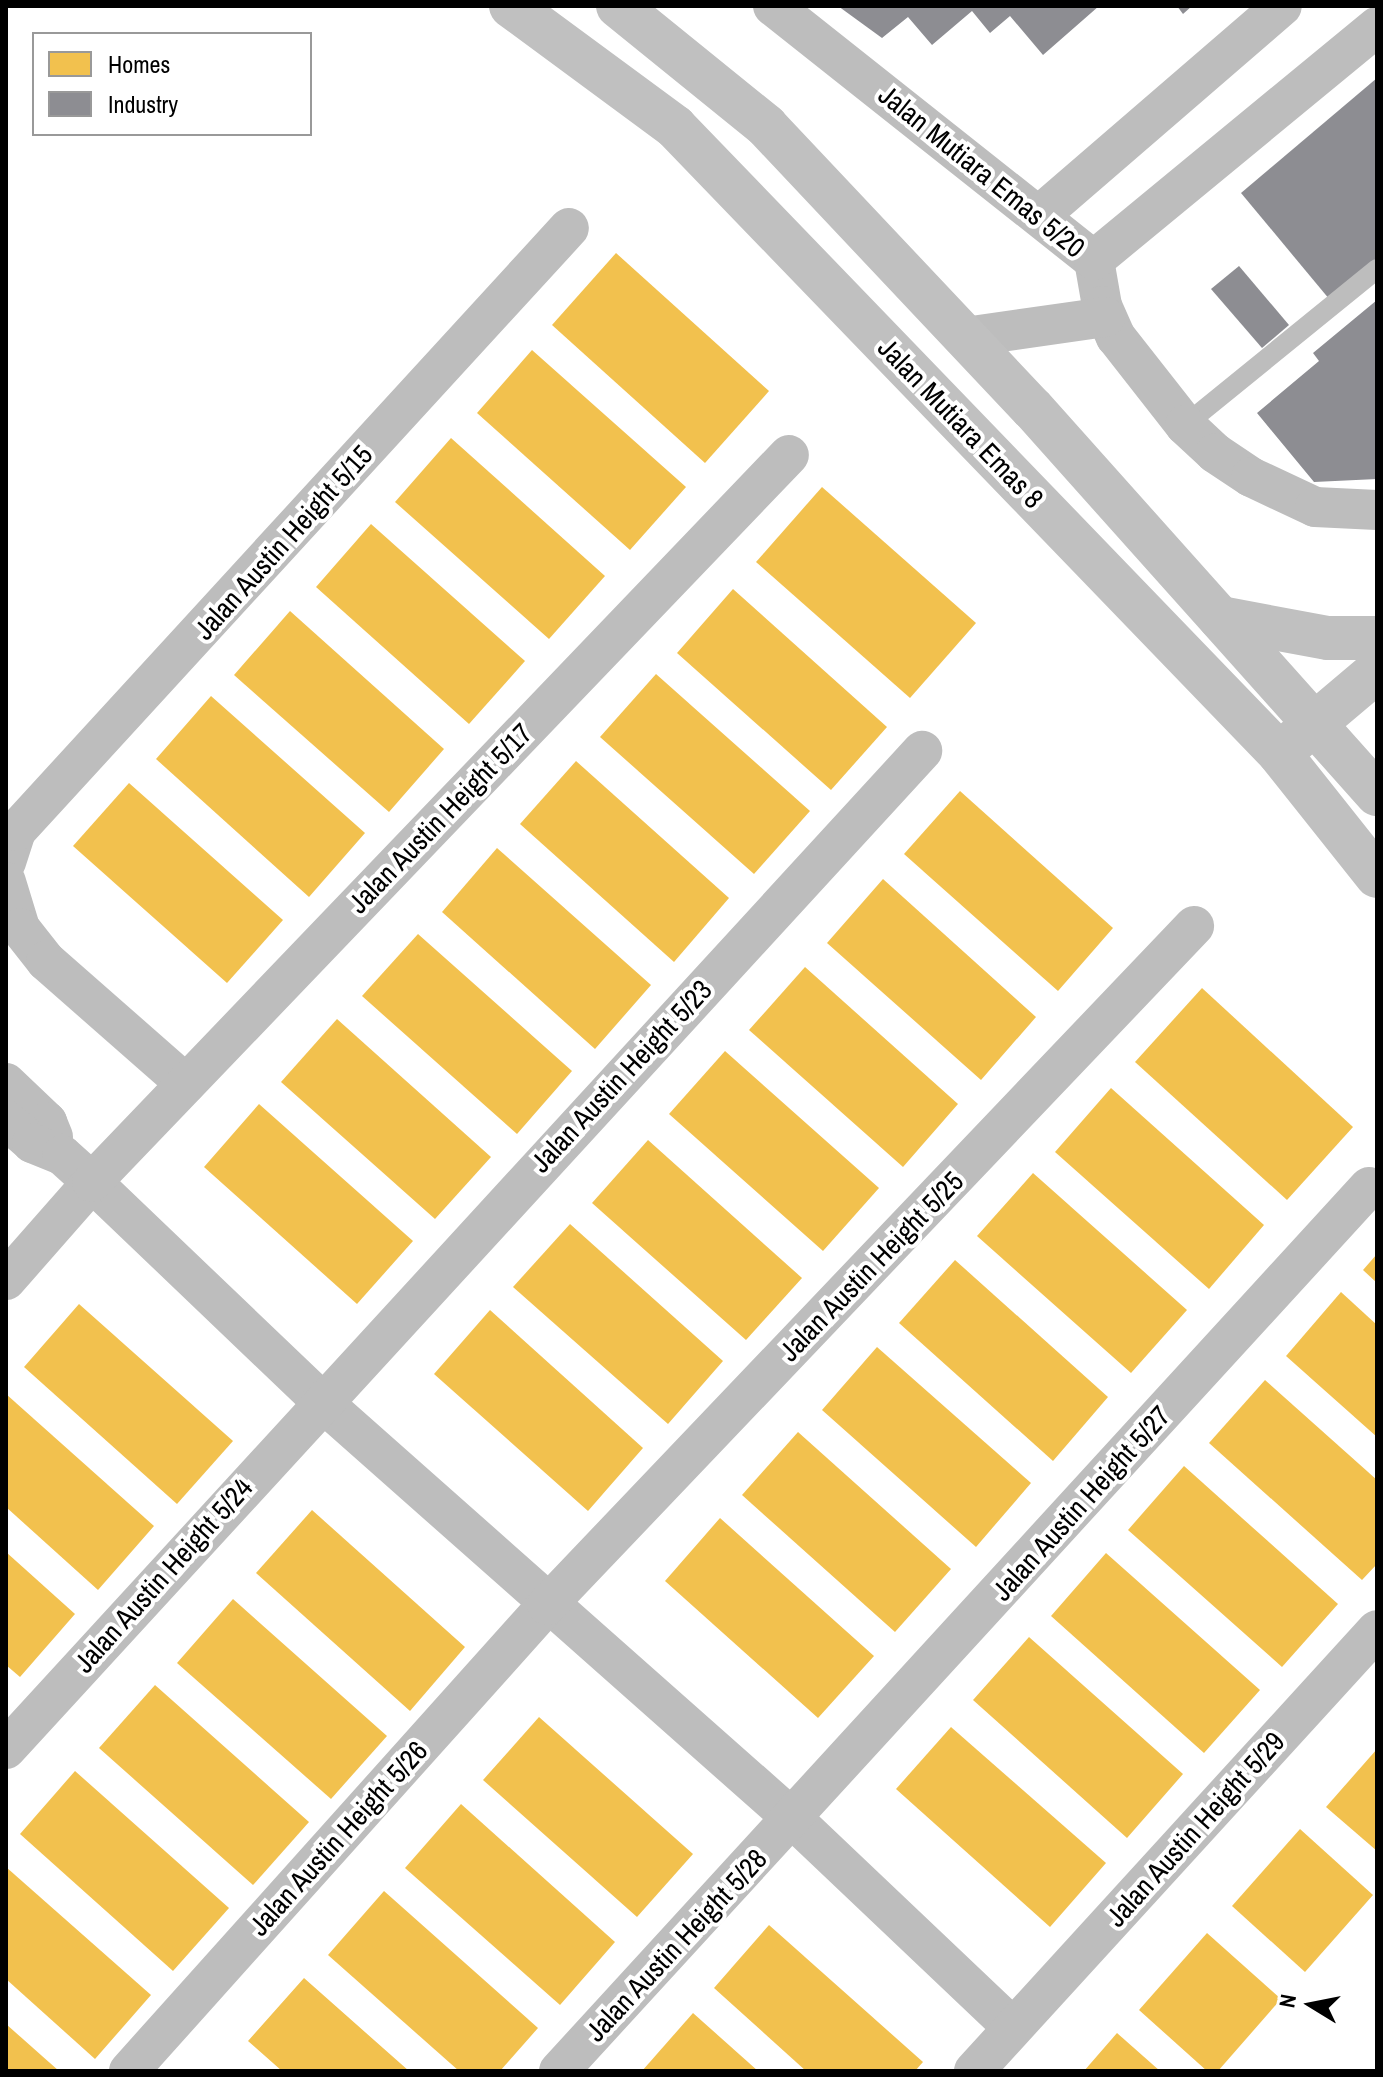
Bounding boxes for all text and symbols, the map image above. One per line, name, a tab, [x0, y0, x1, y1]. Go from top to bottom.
legend	[32, 32, 312, 136]
text: Homes	[108, 48, 170, 80]
street label: Jalan Mutiara Emas 5/20	[872, 78, 1092, 264]
text: Industry	[108, 88, 178, 120]
street label: Jalan Mutiara Emas 8	[871, 331, 1051, 515]
street label: Jalan Austin Height 5/15	[186, 437, 380, 647]
street label: Jalan Austin Height 5/17	[341, 716, 539, 920]
street label: Jalan Austin Height 5/23	[523, 973, 719, 1179]
street label: Jalan Austin Height 5/25	[772, 1164, 970, 1368]
street label: Jalan Austin Height 5/27	[984, 1398, 1178, 1608]
street label: Jalan Austin Height 5/24	[66, 1470, 260, 1680]
street label: Jalan Austin Height 5/29	[1098, 1724, 1292, 1934]
street label: Jalan Austin Height 5/26	[241, 1733, 435, 1943]
street label: Jalan Austin Height 5/28	[578, 1842, 774, 2048]
north arrow	[1271, 1965, 1351, 2045]
text: N	[1271, 1992, 1303, 2010]

